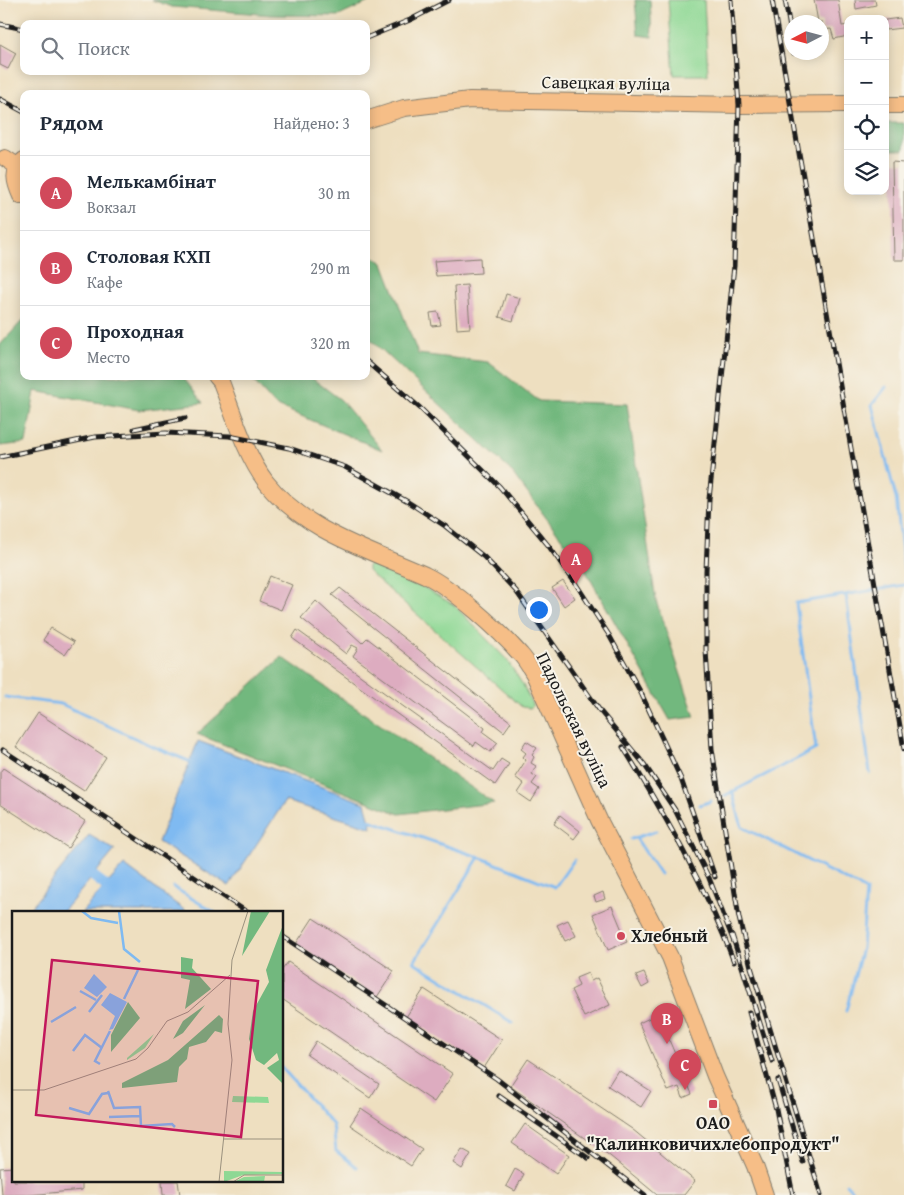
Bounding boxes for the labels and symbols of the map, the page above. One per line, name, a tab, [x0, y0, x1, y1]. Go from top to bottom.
north arrow	[784, 15, 829, 60]
street label: Савецкая вуліца	[541, 68, 671, 97]
pin: A	[560, 543, 592, 584]
your location	[526, 597, 552, 623]
street label: Падольская вуліца	[530, 647, 619, 793]
inset map	[12, 911, 284, 1182]
place label: Хлебный	[631, 922, 708, 949]
marker: Хлебный	[615, 930, 627, 942]
pin: B	[651, 1003, 683, 1044]
pin: C	[669, 1049, 701, 1090]
marker: ОАО "Калинковичихлебопродукт"	[707, 1098, 719, 1110]
place label: ОАО "Калинковичихлебопродукт"	[586, 1109, 840, 1157]

